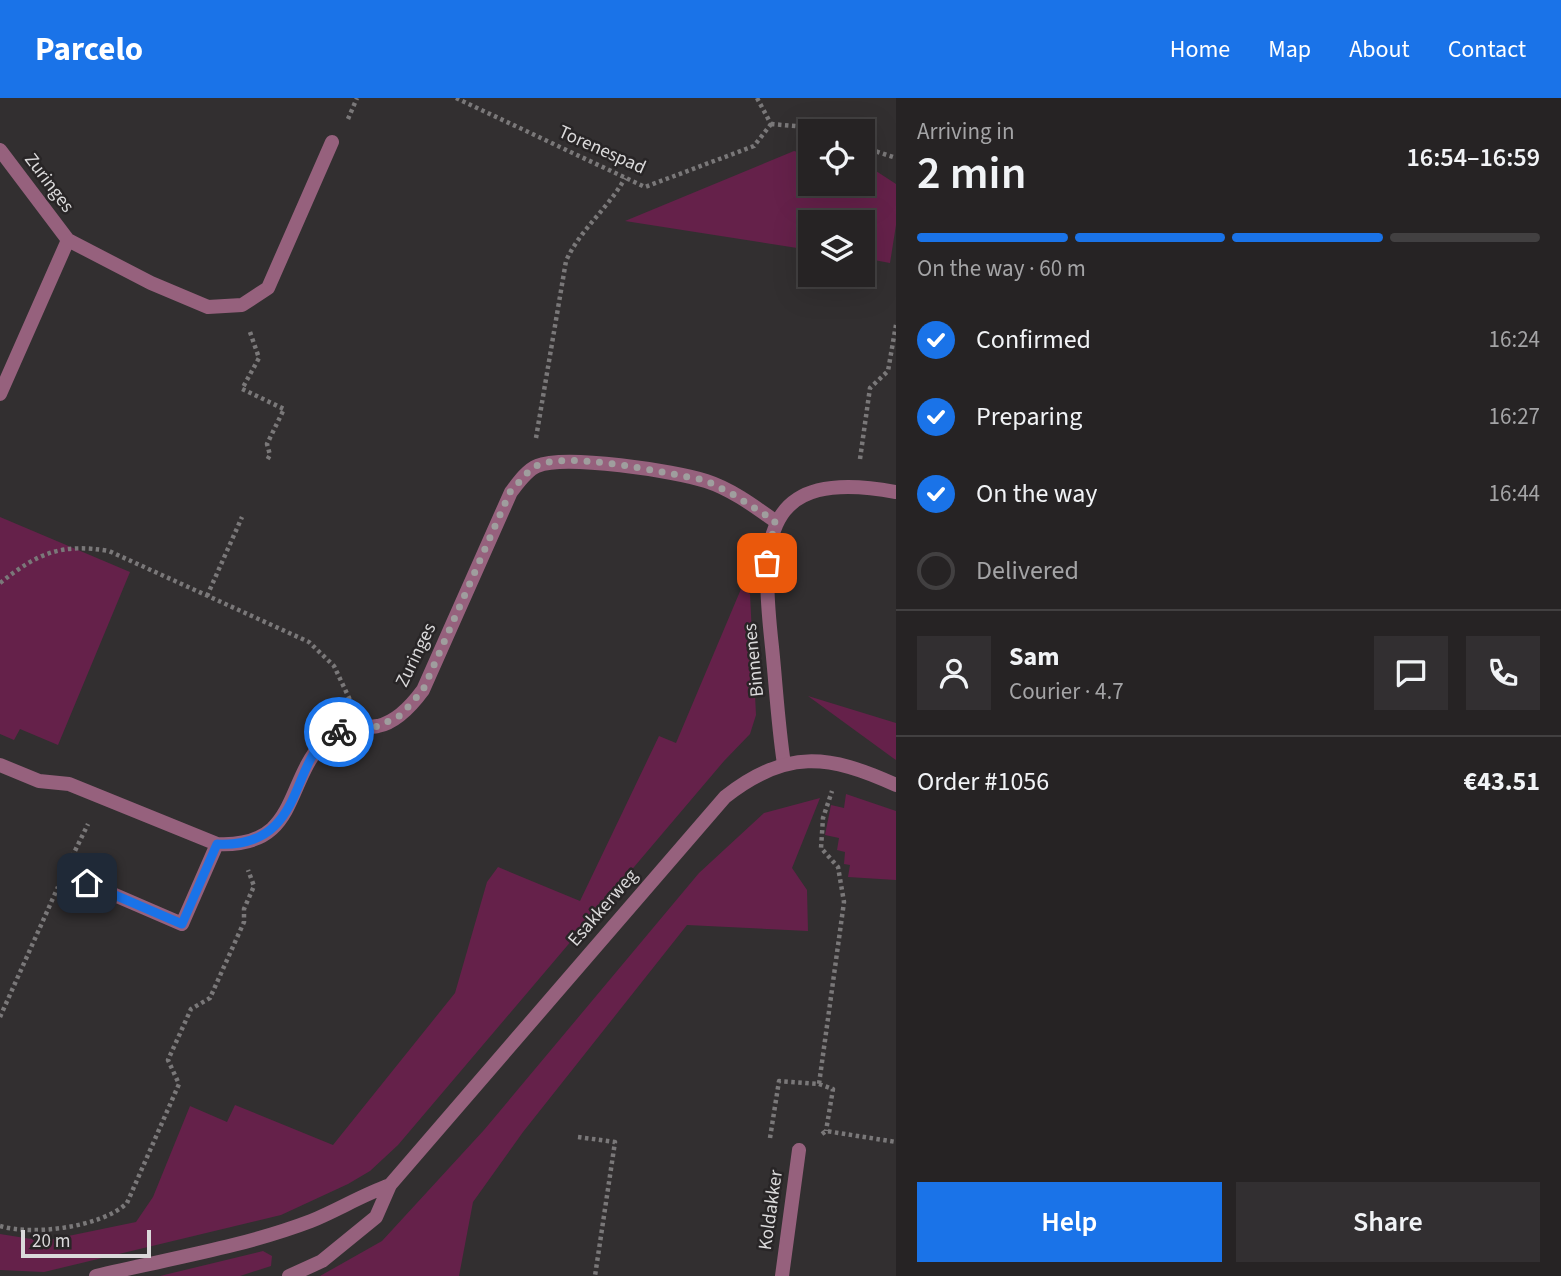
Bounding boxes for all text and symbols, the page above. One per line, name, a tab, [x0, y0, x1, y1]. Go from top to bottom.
text: Parcelo	[35, 26, 143, 73]
text: Home	[1170, 32, 1230, 67]
text: Map	[1268, 32, 1311, 67]
text: About	[1349, 32, 1410, 67]
text: Contact	[1448, 32, 1526, 67]
text: Arriving in	[917, 115, 1015, 148]
street label: Torenespad	[554, 119, 650, 181]
map controls	[798, 119, 875, 287]
button: locate	[798, 119, 875, 196]
text: 16:54–16:59	[1407, 139, 1540, 176]
text: 2 min	[917, 141, 1026, 206]
street label: Zuringes	[18, 148, 80, 219]
button: layers	[798, 210, 875, 287]
text: On the way · 60 m	[917, 252, 1086, 285]
icon: check	[917, 321, 955, 359]
text: Confirmed	[976, 321, 1091, 358]
text: 16:24	[1489, 323, 1540, 356]
icon: check	[917, 398, 955, 436]
text: Preparing	[976, 398, 1082, 435]
text: 16:27	[1489, 400, 1540, 433]
icon: check	[917, 475, 955, 513]
text: On the way	[976, 475, 1097, 512]
text: 16:44	[1489, 477, 1540, 510]
pin	[737, 533, 797, 593]
icon: bag	[748, 544, 786, 582]
text: Delivered	[976, 552, 1079, 589]
street label: Zuringes	[389, 618, 443, 692]
street label: Binnenes	[737, 622, 771, 698]
button: person	[917, 636, 991, 710]
button: chat	[1374, 636, 1448, 710]
button: phone	[1466, 636, 1540, 710]
text: Sam	[1009, 638, 1059, 675]
text: Courier · 4.7	[1009, 675, 1124, 708]
courier	[304, 697, 374, 767]
icon: bike	[320, 713, 358, 751]
text: Order #1056	[917, 763, 1049, 800]
text: €43.51	[1464, 763, 1540, 800]
pin	[57, 853, 117, 913]
street label: Esakkerweg	[562, 863, 645, 953]
icon: home	[68, 864, 106, 902]
street label: Koldakker	[752, 1168, 790, 1252]
button: Help	[917, 1182, 1222, 1262]
button: Share	[1236, 1182, 1540, 1262]
scale bar	[21, 1227, 150, 1259]
text: 20 m	[32, 1228, 70, 1255]

